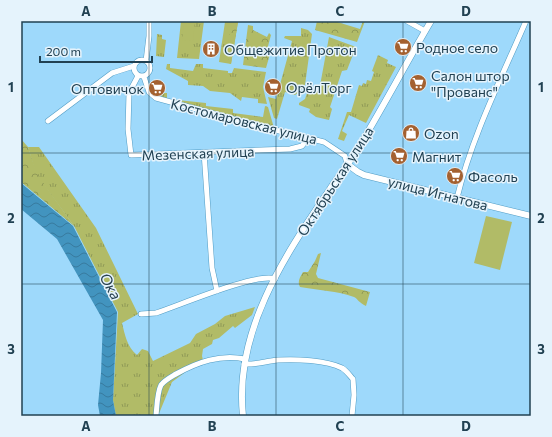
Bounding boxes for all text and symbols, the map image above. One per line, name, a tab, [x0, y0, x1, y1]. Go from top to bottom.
text: A	[81, 3, 91, 19]
text: B	[208, 3, 217, 19]
text: C	[336, 3, 345, 19]
text: D	[461, 3, 471, 19]
supermarket icon: Родное село	[393, 37, 413, 57]
scale bar	[40, 38, 152, 64]
building icon: Общежитие Протон	[201, 39, 221, 59]
place label: Родное село	[416, 39, 498, 56]
place label: Общежитие Протон	[224, 41, 357, 58]
text: 200 m	[46, 44, 81, 58]
place label: Салон штор "Прованс"	[431, 67, 510, 100]
supermarket icon: Салон штор "Прованс"	[408, 73, 428, 93]
supermarket icon: ОрёлТорг	[263, 77, 283, 97]
supermarket icon: Оптовичок	[147, 78, 167, 98]
text: 1	[8, 79, 14, 95]
place label: ОрёлТорг	[286, 79, 352, 96]
text: 1	[538, 79, 544, 95]
place label: Оптовичок	[71, 80, 145, 97]
street label: Костомаровская улица	[169, 95, 319, 147]
street label: Октябрьская улица	[293, 123, 377, 239]
shop icon: Ozon	[401, 123, 421, 143]
place label: Ozon	[424, 125, 459, 142]
street label: Мезенская улица	[141, 143, 255, 163]
supermarket icon: Магнит	[389, 146, 409, 166]
place label: Магнит	[412, 148, 462, 165]
supermarket icon: Фасоль	[445, 166, 465, 186]
place label: Фасоль	[468, 168, 518, 185]
street label: улица Игнатова	[386, 172, 490, 214]
text: 2	[7, 210, 15, 226]
text: 2	[537, 210, 545, 226]
water label: Ока	[96, 269, 126, 303]
text: 3	[7, 341, 15, 357]
text: 3	[537, 341, 545, 357]
text: A	[81, 418, 91, 434]
text: B	[208, 418, 217, 434]
text: C	[336, 418, 345, 434]
text: D	[461, 418, 471, 434]

